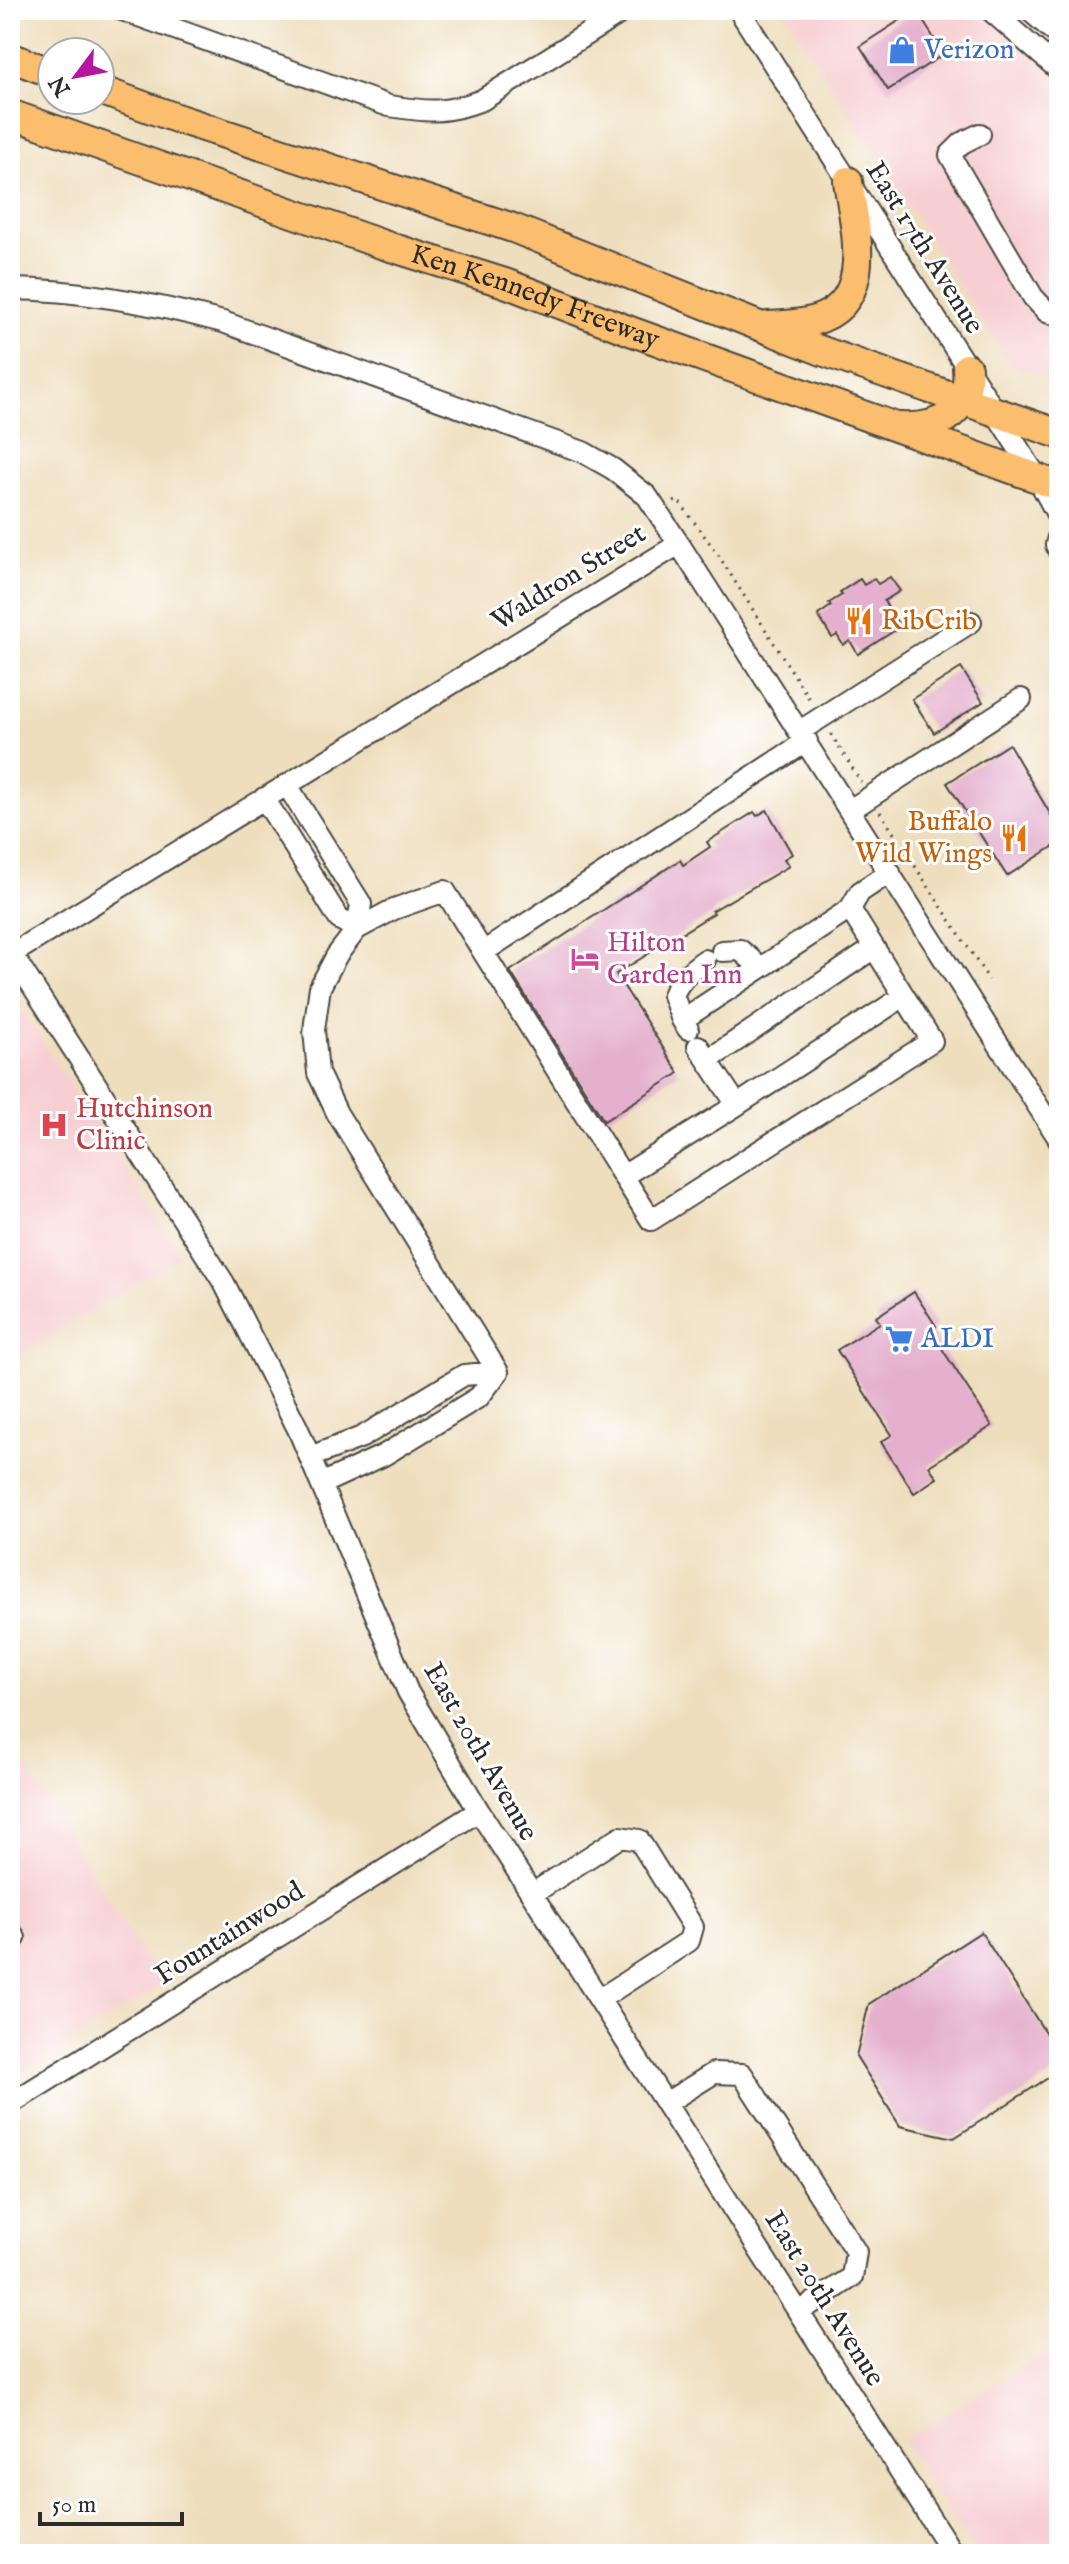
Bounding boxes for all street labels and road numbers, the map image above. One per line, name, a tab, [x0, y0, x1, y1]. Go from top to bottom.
street label: East 17th Avenue	[857, 155, 991, 341]
street label: Ken Kennedy Freeway	[406, 237, 664, 358]
street label: Waldron Street	[485, 516, 653, 639]
street label: East 20th Avenue	[415, 1657, 545, 1848]
street label: Fountainwood	[149, 1874, 311, 1994]
street label: East 20th Avenue	[756, 2205, 892, 2393]

